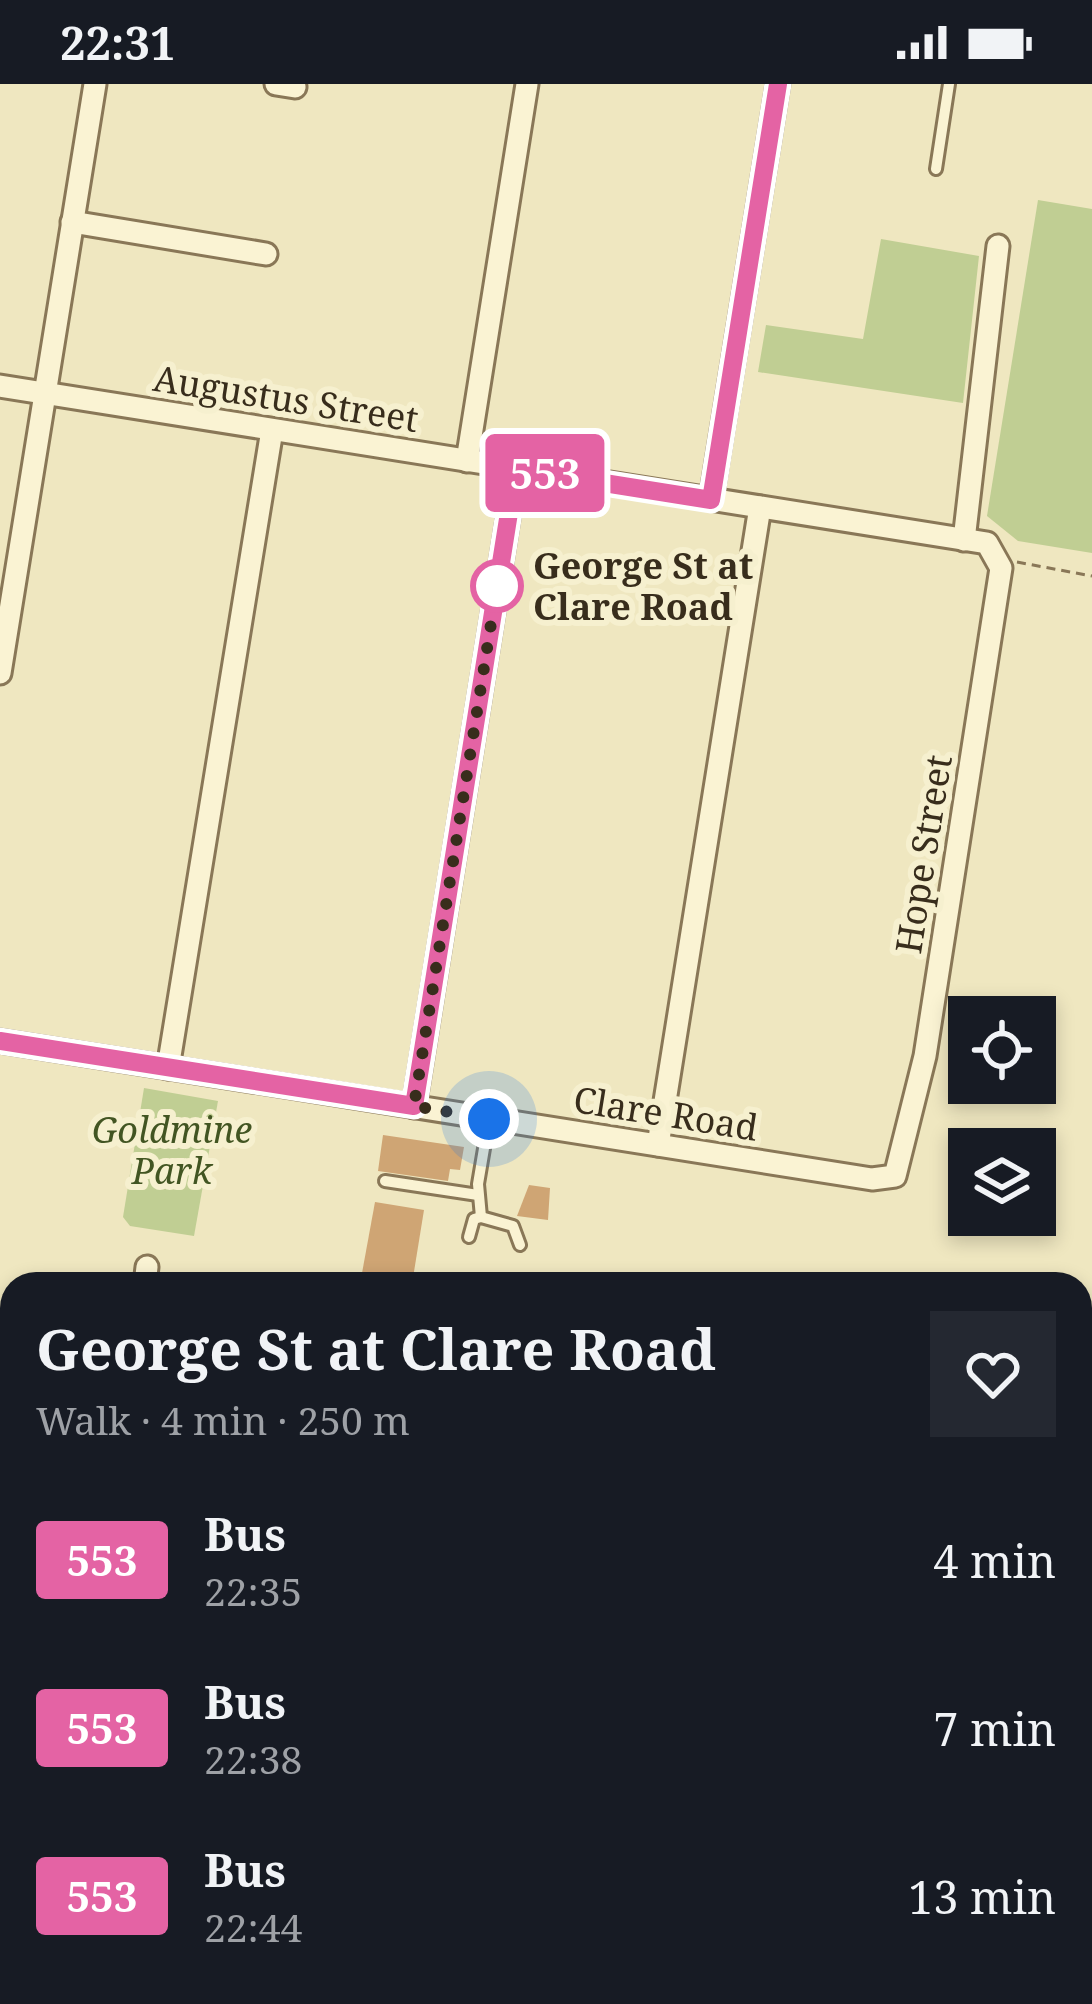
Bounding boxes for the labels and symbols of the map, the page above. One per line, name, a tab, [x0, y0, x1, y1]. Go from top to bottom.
street label: Augustus Street	[150, 353, 422, 443]
line badge: 553	[476, 434, 614, 512]
place label: George St at Clare Road	[533, 541, 753, 631]
marker: George St at Clare Road	[472, 561, 522, 611]
street label: Hope Street	[883, 751, 963, 957]
street label: Clare Road	[570, 1074, 762, 1152]
your location	[459, 1089, 519, 1149]
park label: Goldmine Park	[92, 1105, 253, 1195]

